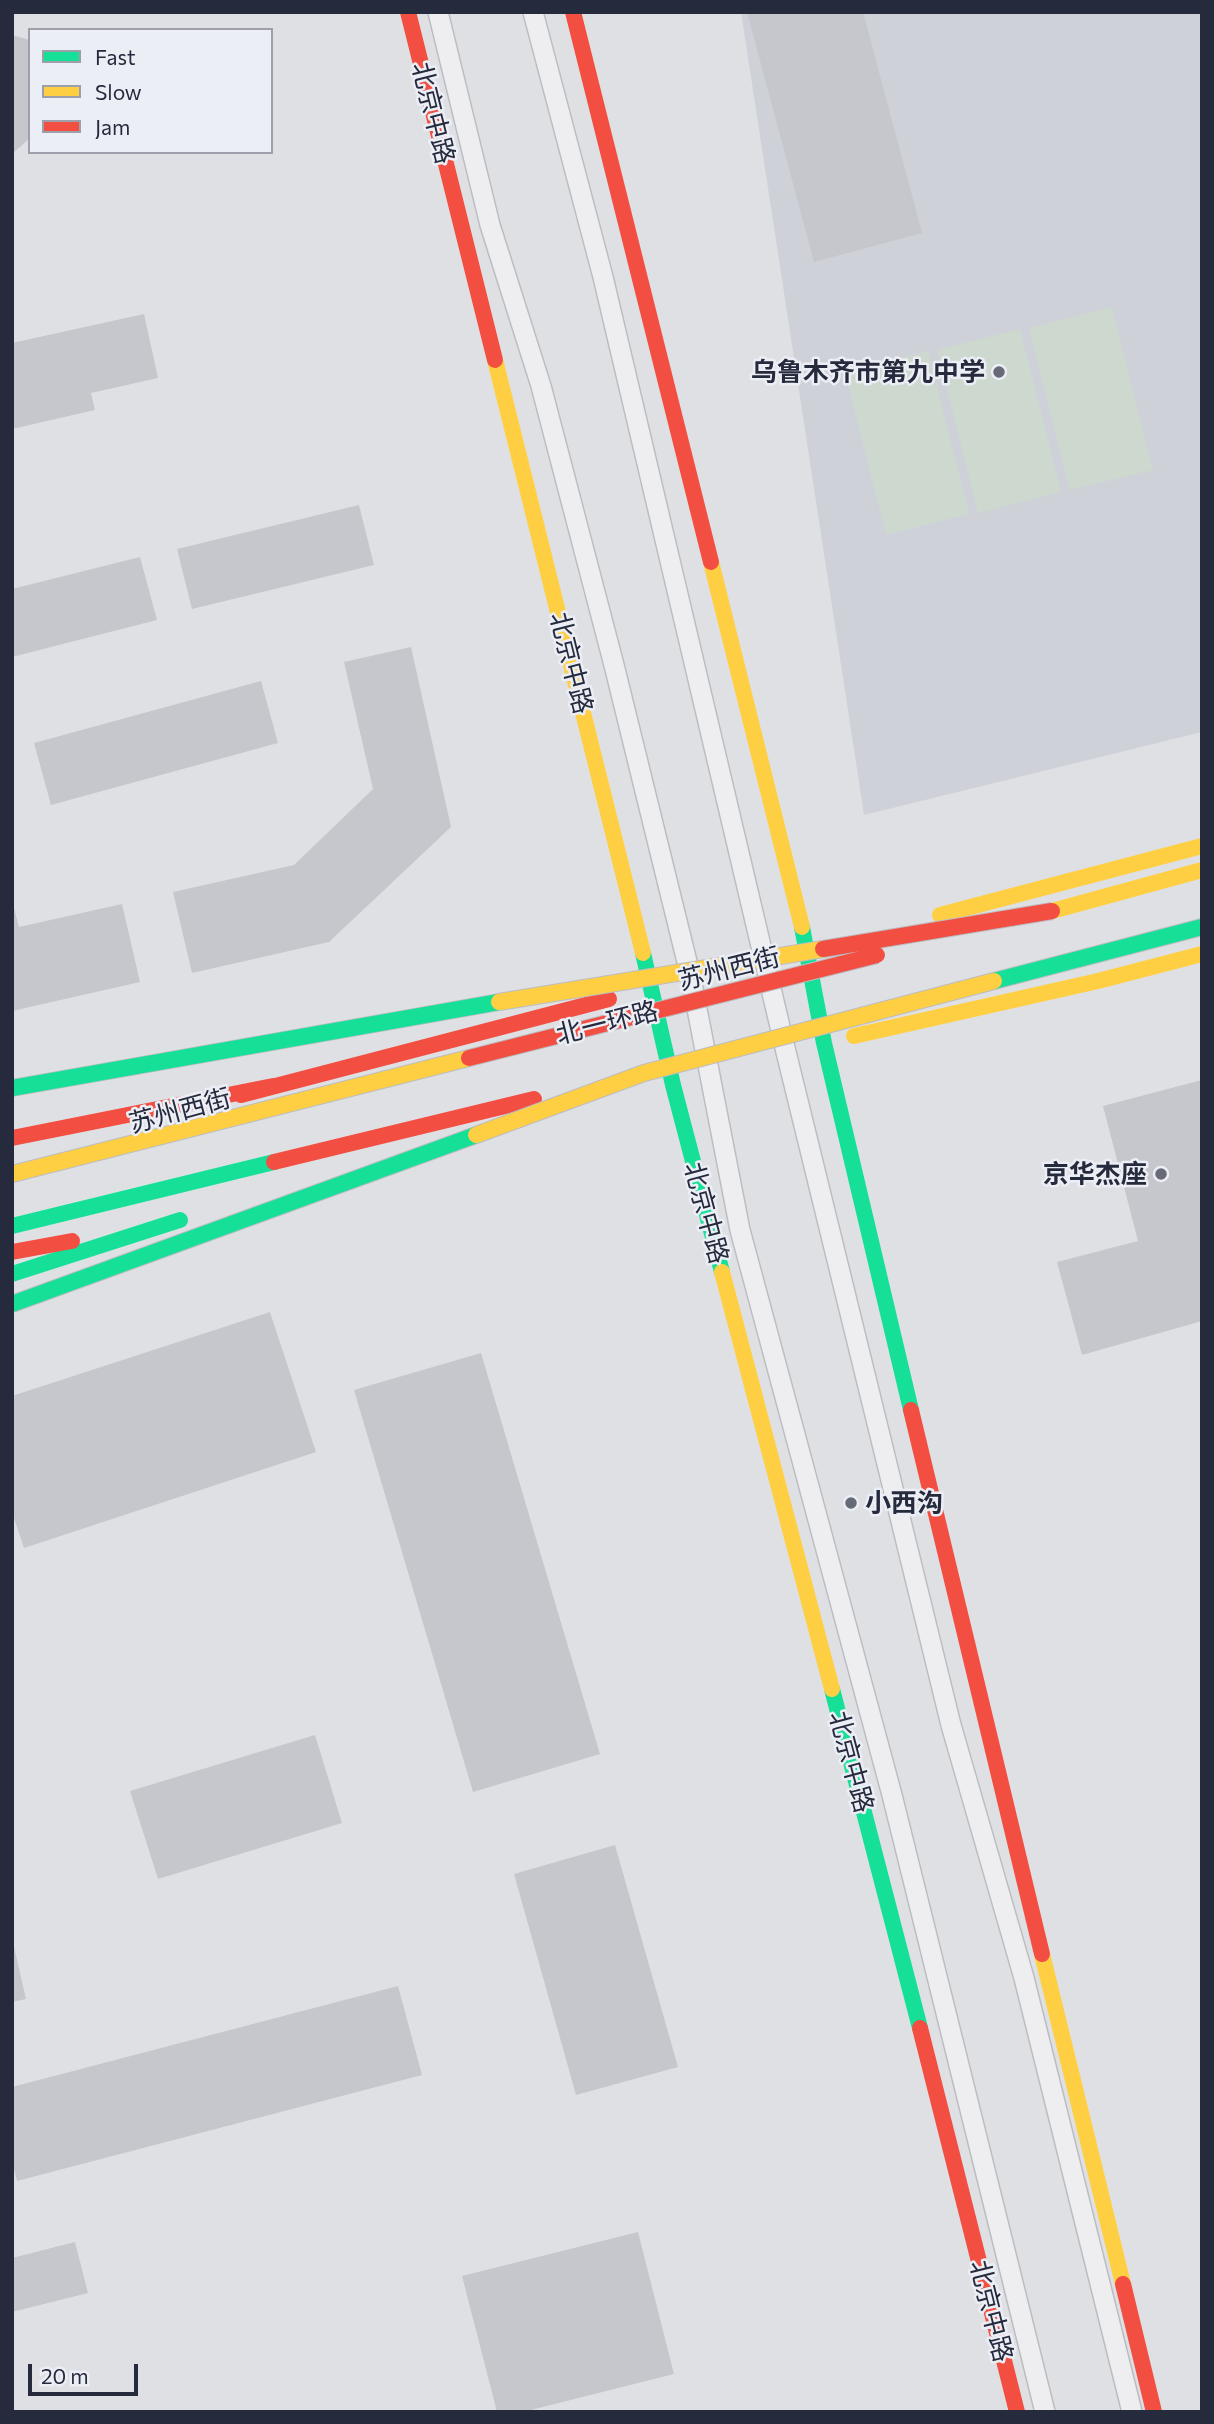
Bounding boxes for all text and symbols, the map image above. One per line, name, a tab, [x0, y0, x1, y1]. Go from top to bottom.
legend	[28, 28, 273, 154]
text: Fast	[95, 44, 136, 69]
street label: 北京中路	[405, 59, 461, 167]
text: Slow	[95, 79, 142, 104]
text: Jam	[95, 114, 130, 139]
place label: 乌鲁木齐市第九中学	[751, 356, 985, 388]
marker: 乌鲁木齐市第九中学	[991, 364, 1007, 380]
street label: 北京中路	[543, 609, 599, 717]
street label: 苏州西街	[675, 941, 783, 997]
street label: 北一环路	[553, 995, 661, 1051]
street label: 苏州西街	[126, 1082, 234, 1140]
place label: 京华杰座	[1043, 1158, 1147, 1190]
street label: 北京中路	[677, 1159, 735, 1267]
marker: 京华杰座	[1153, 1166, 1169, 1182]
place label: 小西沟	[865, 1487, 943, 1519]
marker: 小西沟	[843, 1495, 859, 1511]
street label: 北京中路	[822, 1708, 880, 1816]
street label: 北京中路	[963, 2257, 1019, 2365]
scale bar	[32, 2350, 142, 2394]
text: 20 m	[41, 2363, 89, 2388]

